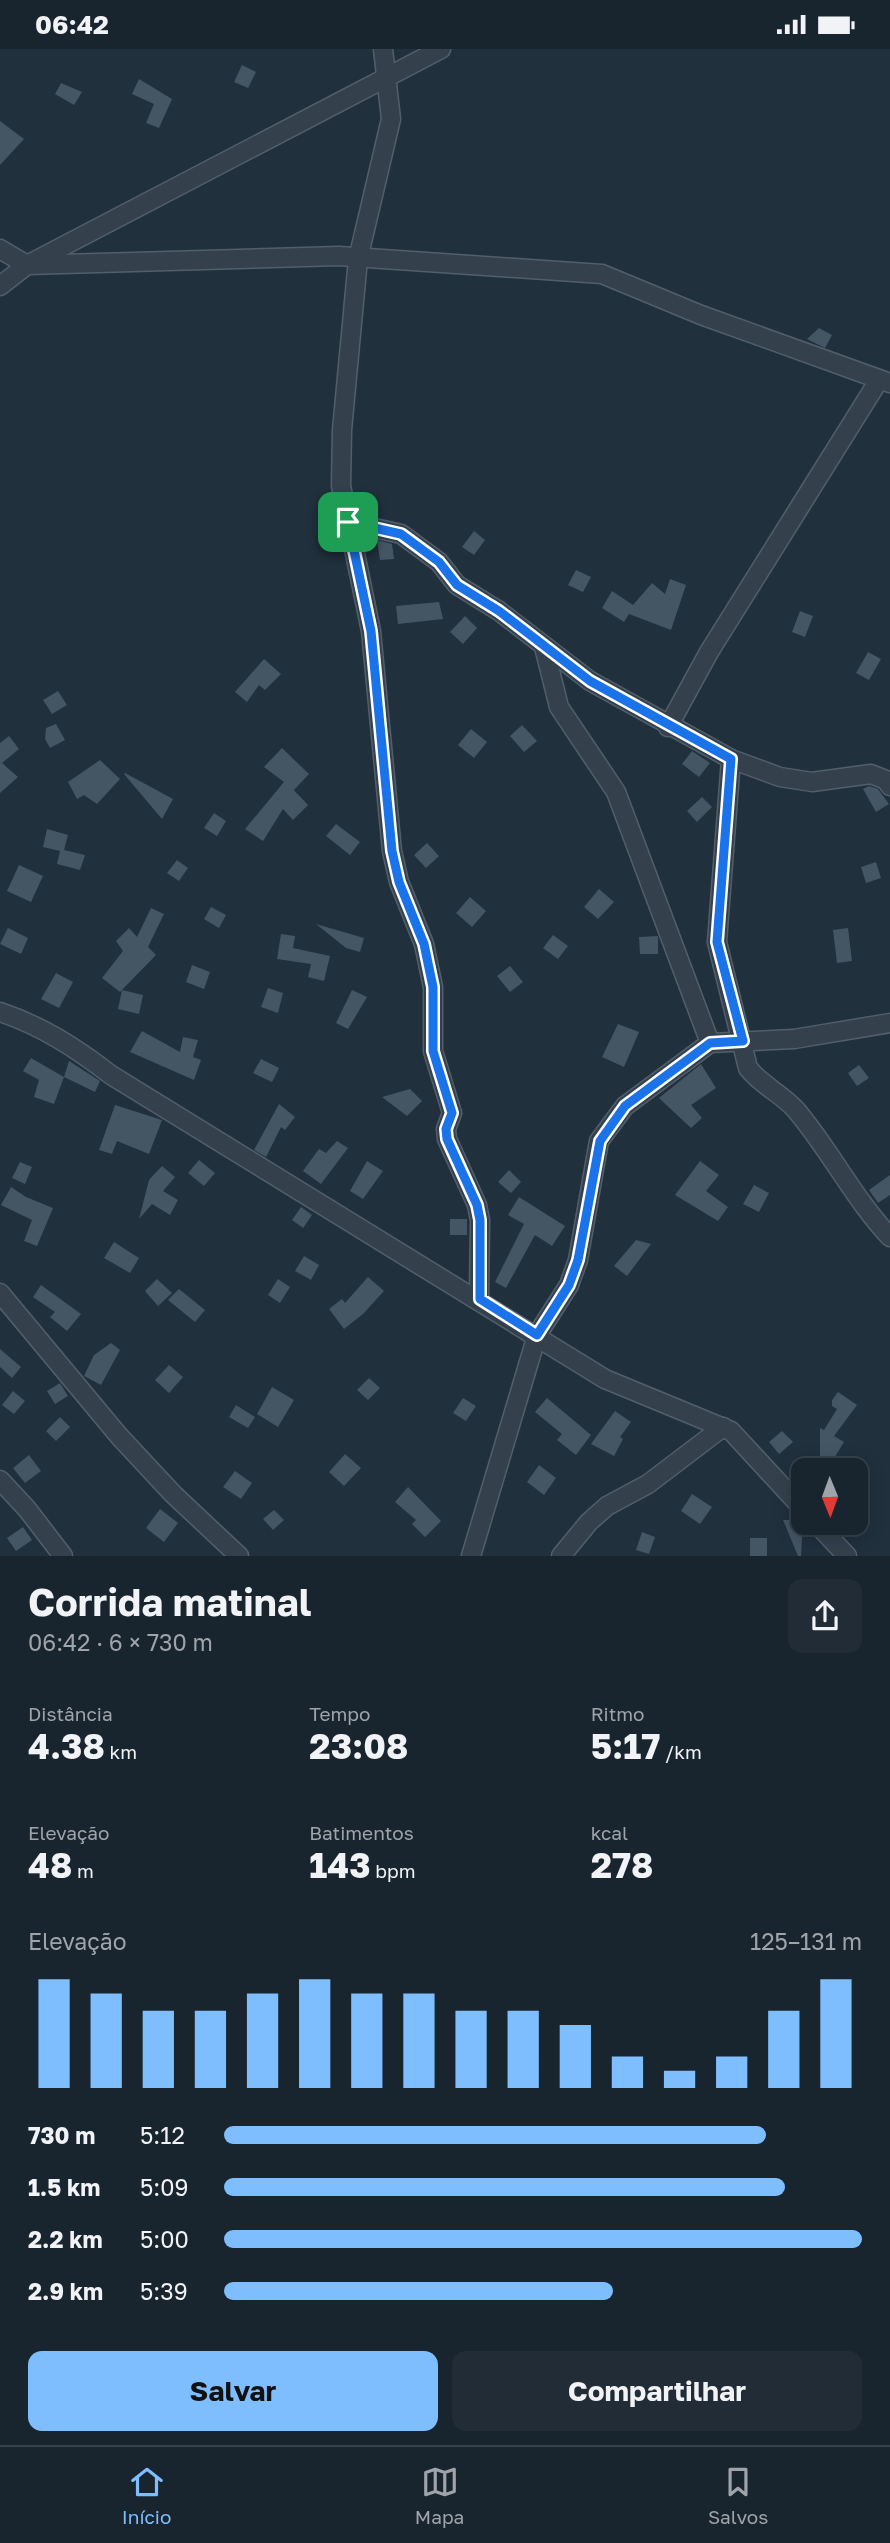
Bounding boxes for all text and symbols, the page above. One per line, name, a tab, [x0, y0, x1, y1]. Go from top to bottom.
text: 06:42	[35, 9, 109, 40]
pin	[318, 492, 378, 552]
icon: arrive	[329, 503, 367, 541]
north arrow	[791, 1458, 868, 1535]
map controls	[791, 1458, 868, 1535]
text: Corrida matinal	[28, 1579, 311, 1624]
button: share	[788, 1579, 862, 1653]
text: 06:42 · 6 × 730 m	[28, 1628, 213, 1656]
text: Distância	[28, 1702, 113, 1725]
text: Tempo	[309, 1702, 370, 1725]
text: Ritmo	[591, 1702, 644, 1725]
text: 4.38	[28, 1725, 105, 1767]
text: 23:08	[309, 1725, 408, 1767]
text: 5:17	[591, 1725, 660, 1767]
text: km	[105, 1740, 137, 1763]
text: /km	[660, 1740, 702, 1763]
text: Elevação	[28, 1821, 109, 1844]
text: Batimentos	[309, 1821, 414, 1844]
text: kcal	[591, 1821, 628, 1844]
text: 48	[28, 1844, 72, 1886]
text: 143	[309, 1844, 371, 1886]
text: 278	[591, 1844, 653, 1886]
text: m	[72, 1859, 94, 1882]
text: bpm	[371, 1859, 416, 1882]
text: Elevação	[28, 1927, 127, 1955]
text: 125–131 m	[750, 1927, 862, 1955]
text: 730 m	[28, 2121, 95, 2149]
text: 5:12	[140, 2121, 185, 2149]
text: 1.5 km	[28, 2173, 100, 2201]
text: 5:09	[140, 2173, 188, 2201]
text: 2.2 km	[28, 2225, 103, 2253]
text: 5:00	[140, 2225, 189, 2253]
text: 2.9 km	[28, 2277, 103, 2305]
text: 5:39	[140, 2277, 188, 2305]
button: Salvar	[28, 2351, 438, 2431]
button: Compartilhar	[452, 2351, 862, 2431]
tab: Início	[122, 2463, 171, 2528]
tab: Mapa	[415, 2463, 464, 2528]
tab: Salvos	[708, 2463, 768, 2528]

